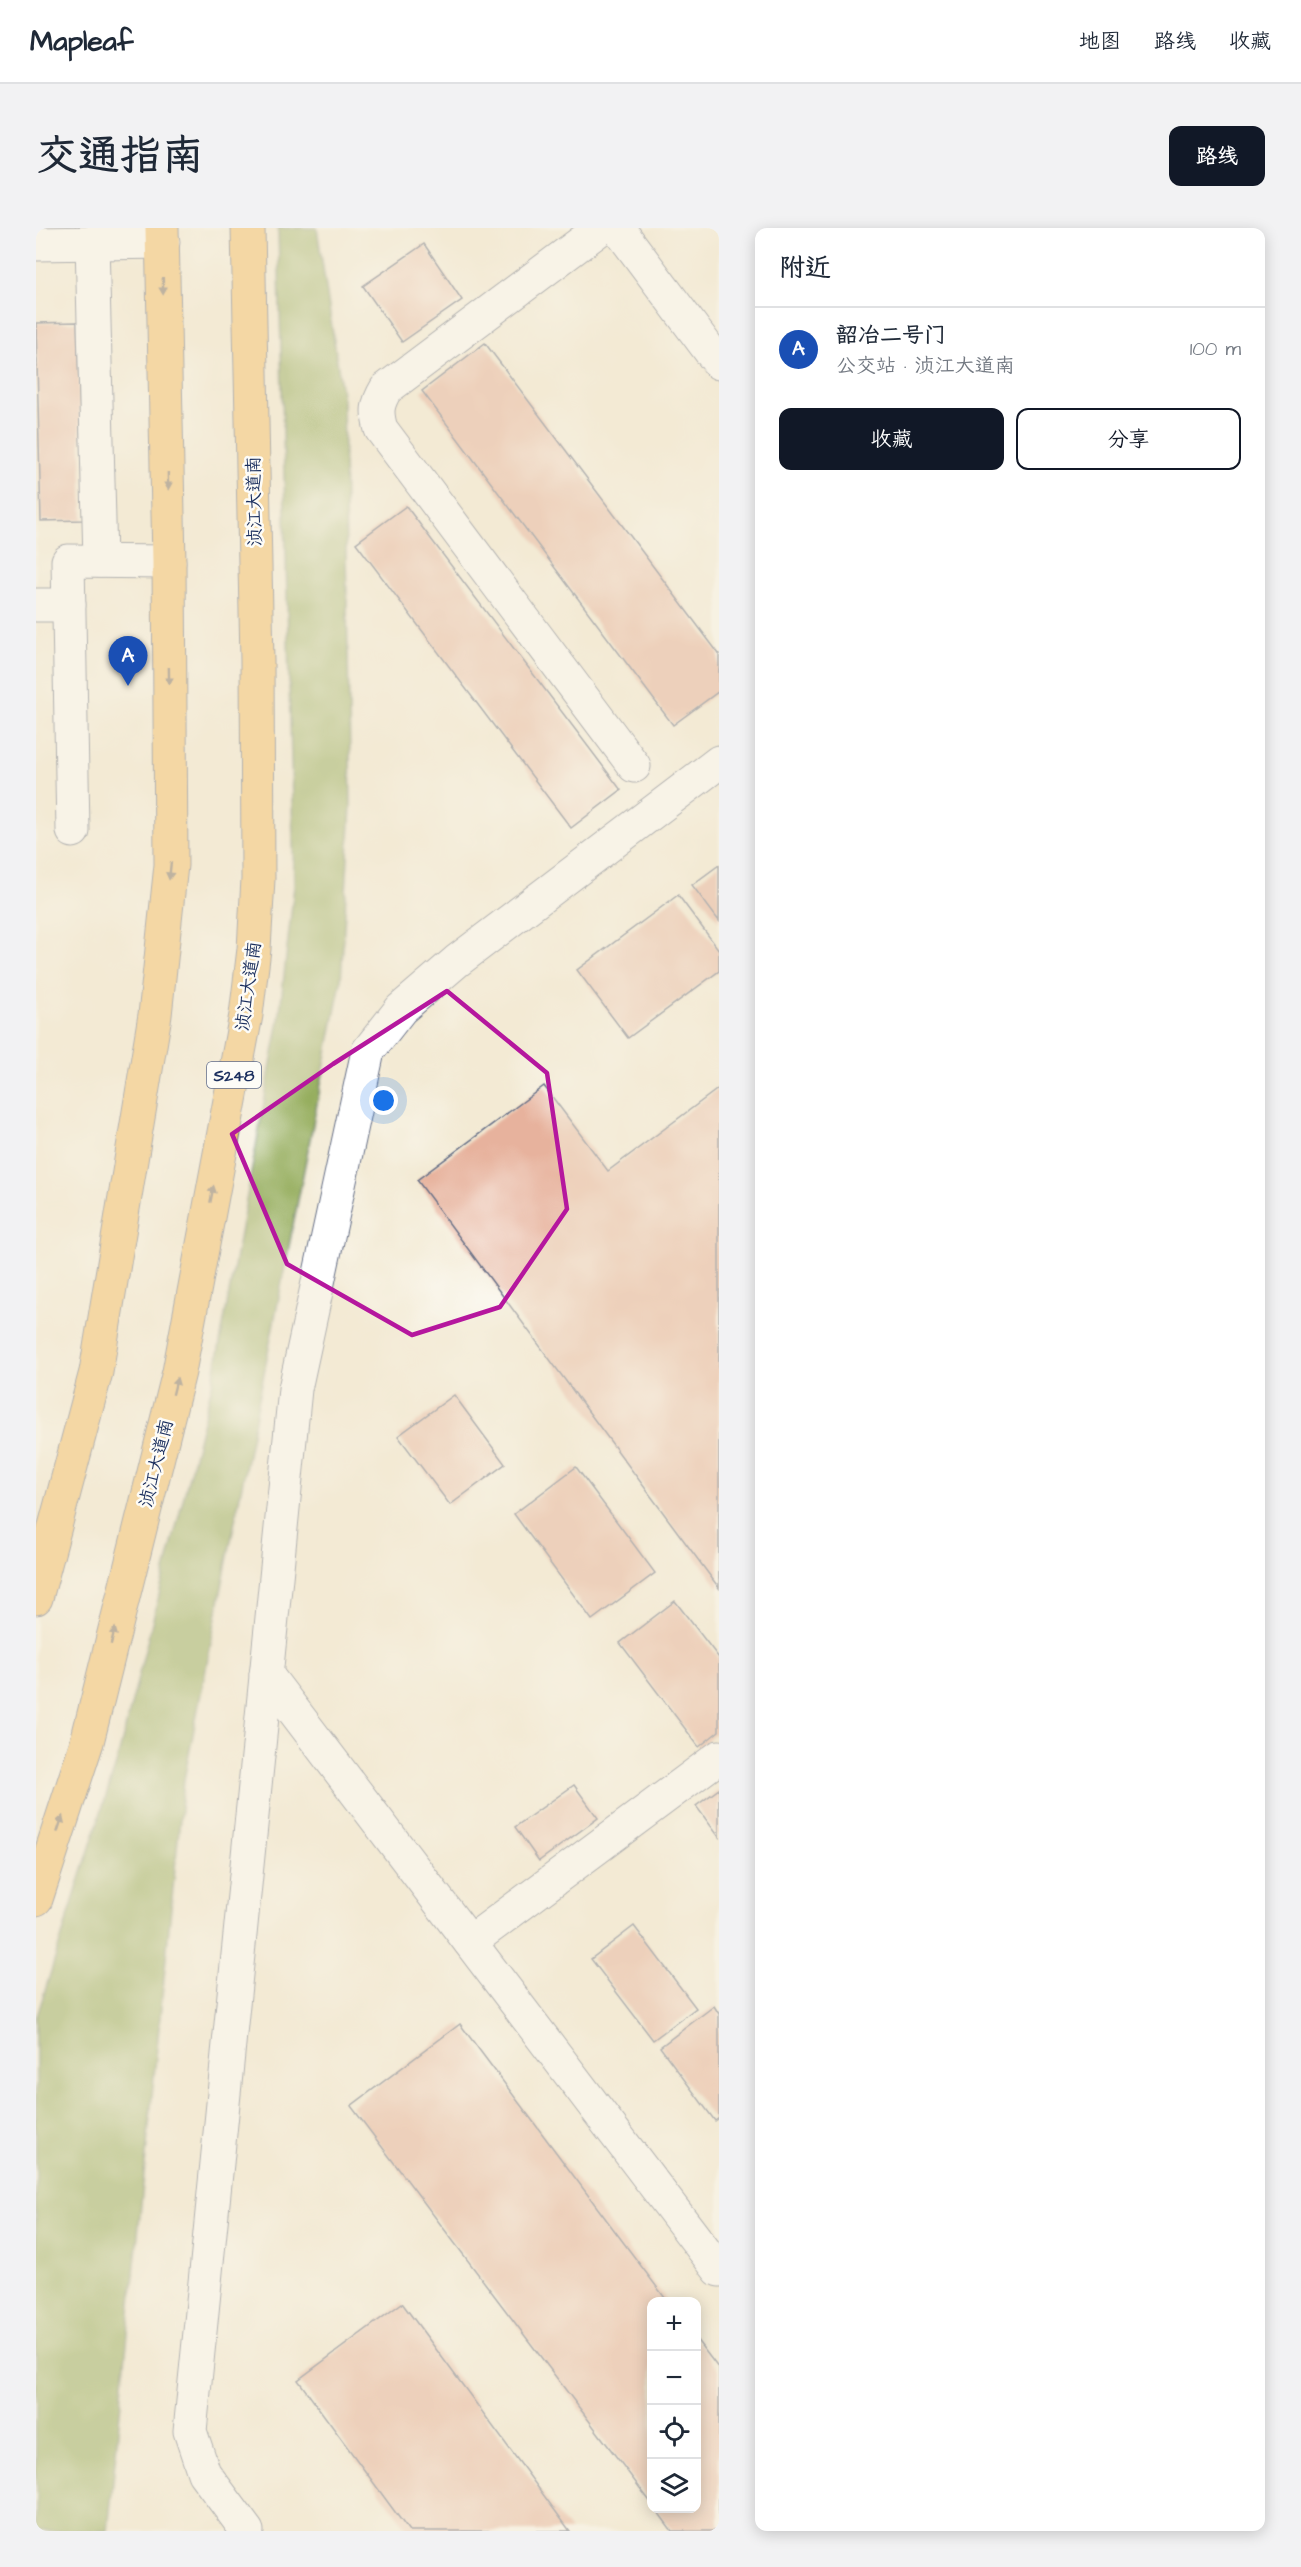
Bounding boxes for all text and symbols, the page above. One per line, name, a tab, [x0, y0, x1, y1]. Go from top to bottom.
text: Mapleaf	[30, 22, 133, 61]
text: 地图	[1079, 27, 1121, 56]
text: 路线	[1154, 27, 1196, 56]
text: 收藏	[1229, 27, 1271, 56]
button: 路线	[1169, 126, 1265, 186]
text: 交通指南	[36, 128, 204, 186]
text: 附近	[779, 250, 831, 286]
one-way arrow	[159, 277, 168, 296]
text: 韶冶二号门	[836, 320, 946, 351]
text: A	[792, 335, 805, 363]
text: 100 m	[1190, 335, 1241, 363]
text: 公交站 · 浈江大道南	[836, 352, 1015, 380]
button: 收藏	[779, 408, 1004, 470]
button: 分享	[1016, 408, 1241, 470]
street label: 浈江大道南	[241, 456, 268, 546]
one-way arrow	[163, 472, 172, 491]
pin: A	[108, 636, 148, 686]
one-way arrow	[164, 667, 174, 686]
one-way arrow	[165, 862, 175, 881]
street label: 浈江大道南	[230, 940, 267, 1032]
road number: S248	[207, 1062, 261, 1088]
your location	[369, 1086, 398, 1115]
one-way arrow	[208, 1185, 217, 1204]
one-way arrow	[171, 1377, 181, 1395]
street label: 浈江大道南	[133, 1416, 180, 1510]
one-way arrow	[109, 1627, 118, 1645]
one-way arrow	[56, 1815, 66, 1833]
map controls	[647, 2297, 701, 2513]
button: +	[647, 2297, 701, 2351]
button: −	[647, 2351, 701, 2405]
button: locate	[647, 2405, 701, 2459]
button: layers	[647, 2459, 701, 2513]

